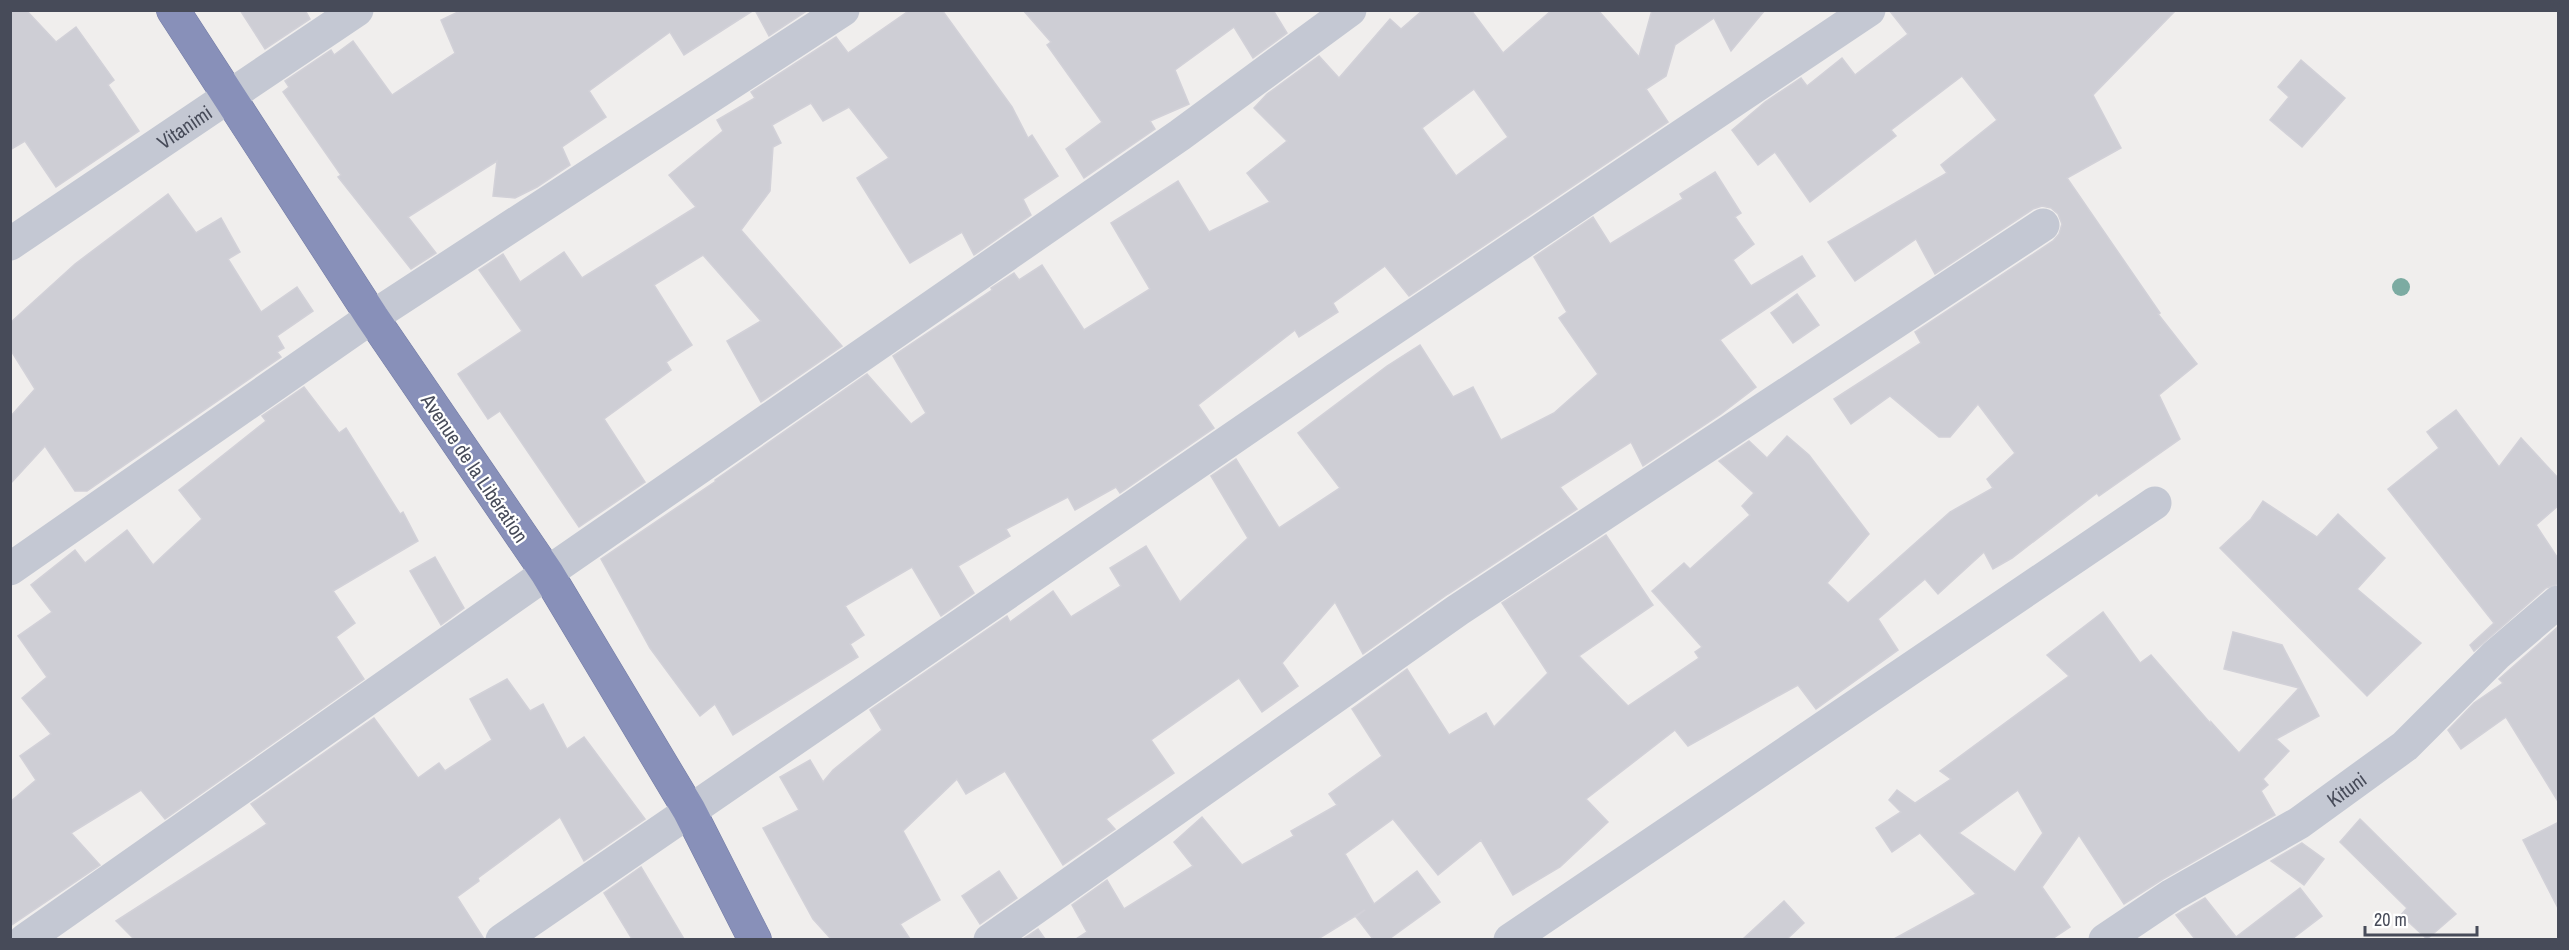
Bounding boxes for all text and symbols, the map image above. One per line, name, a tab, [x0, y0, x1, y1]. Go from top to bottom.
street label: Vitanimi	[151, 98, 217, 155]
street label: Avenue de la Libération	[415, 388, 535, 548]
street label: Kituni	[2321, 765, 2371, 812]
scale bar	[2365, 899, 2478, 937]
text: 20 m	[2374, 907, 2407, 932]

